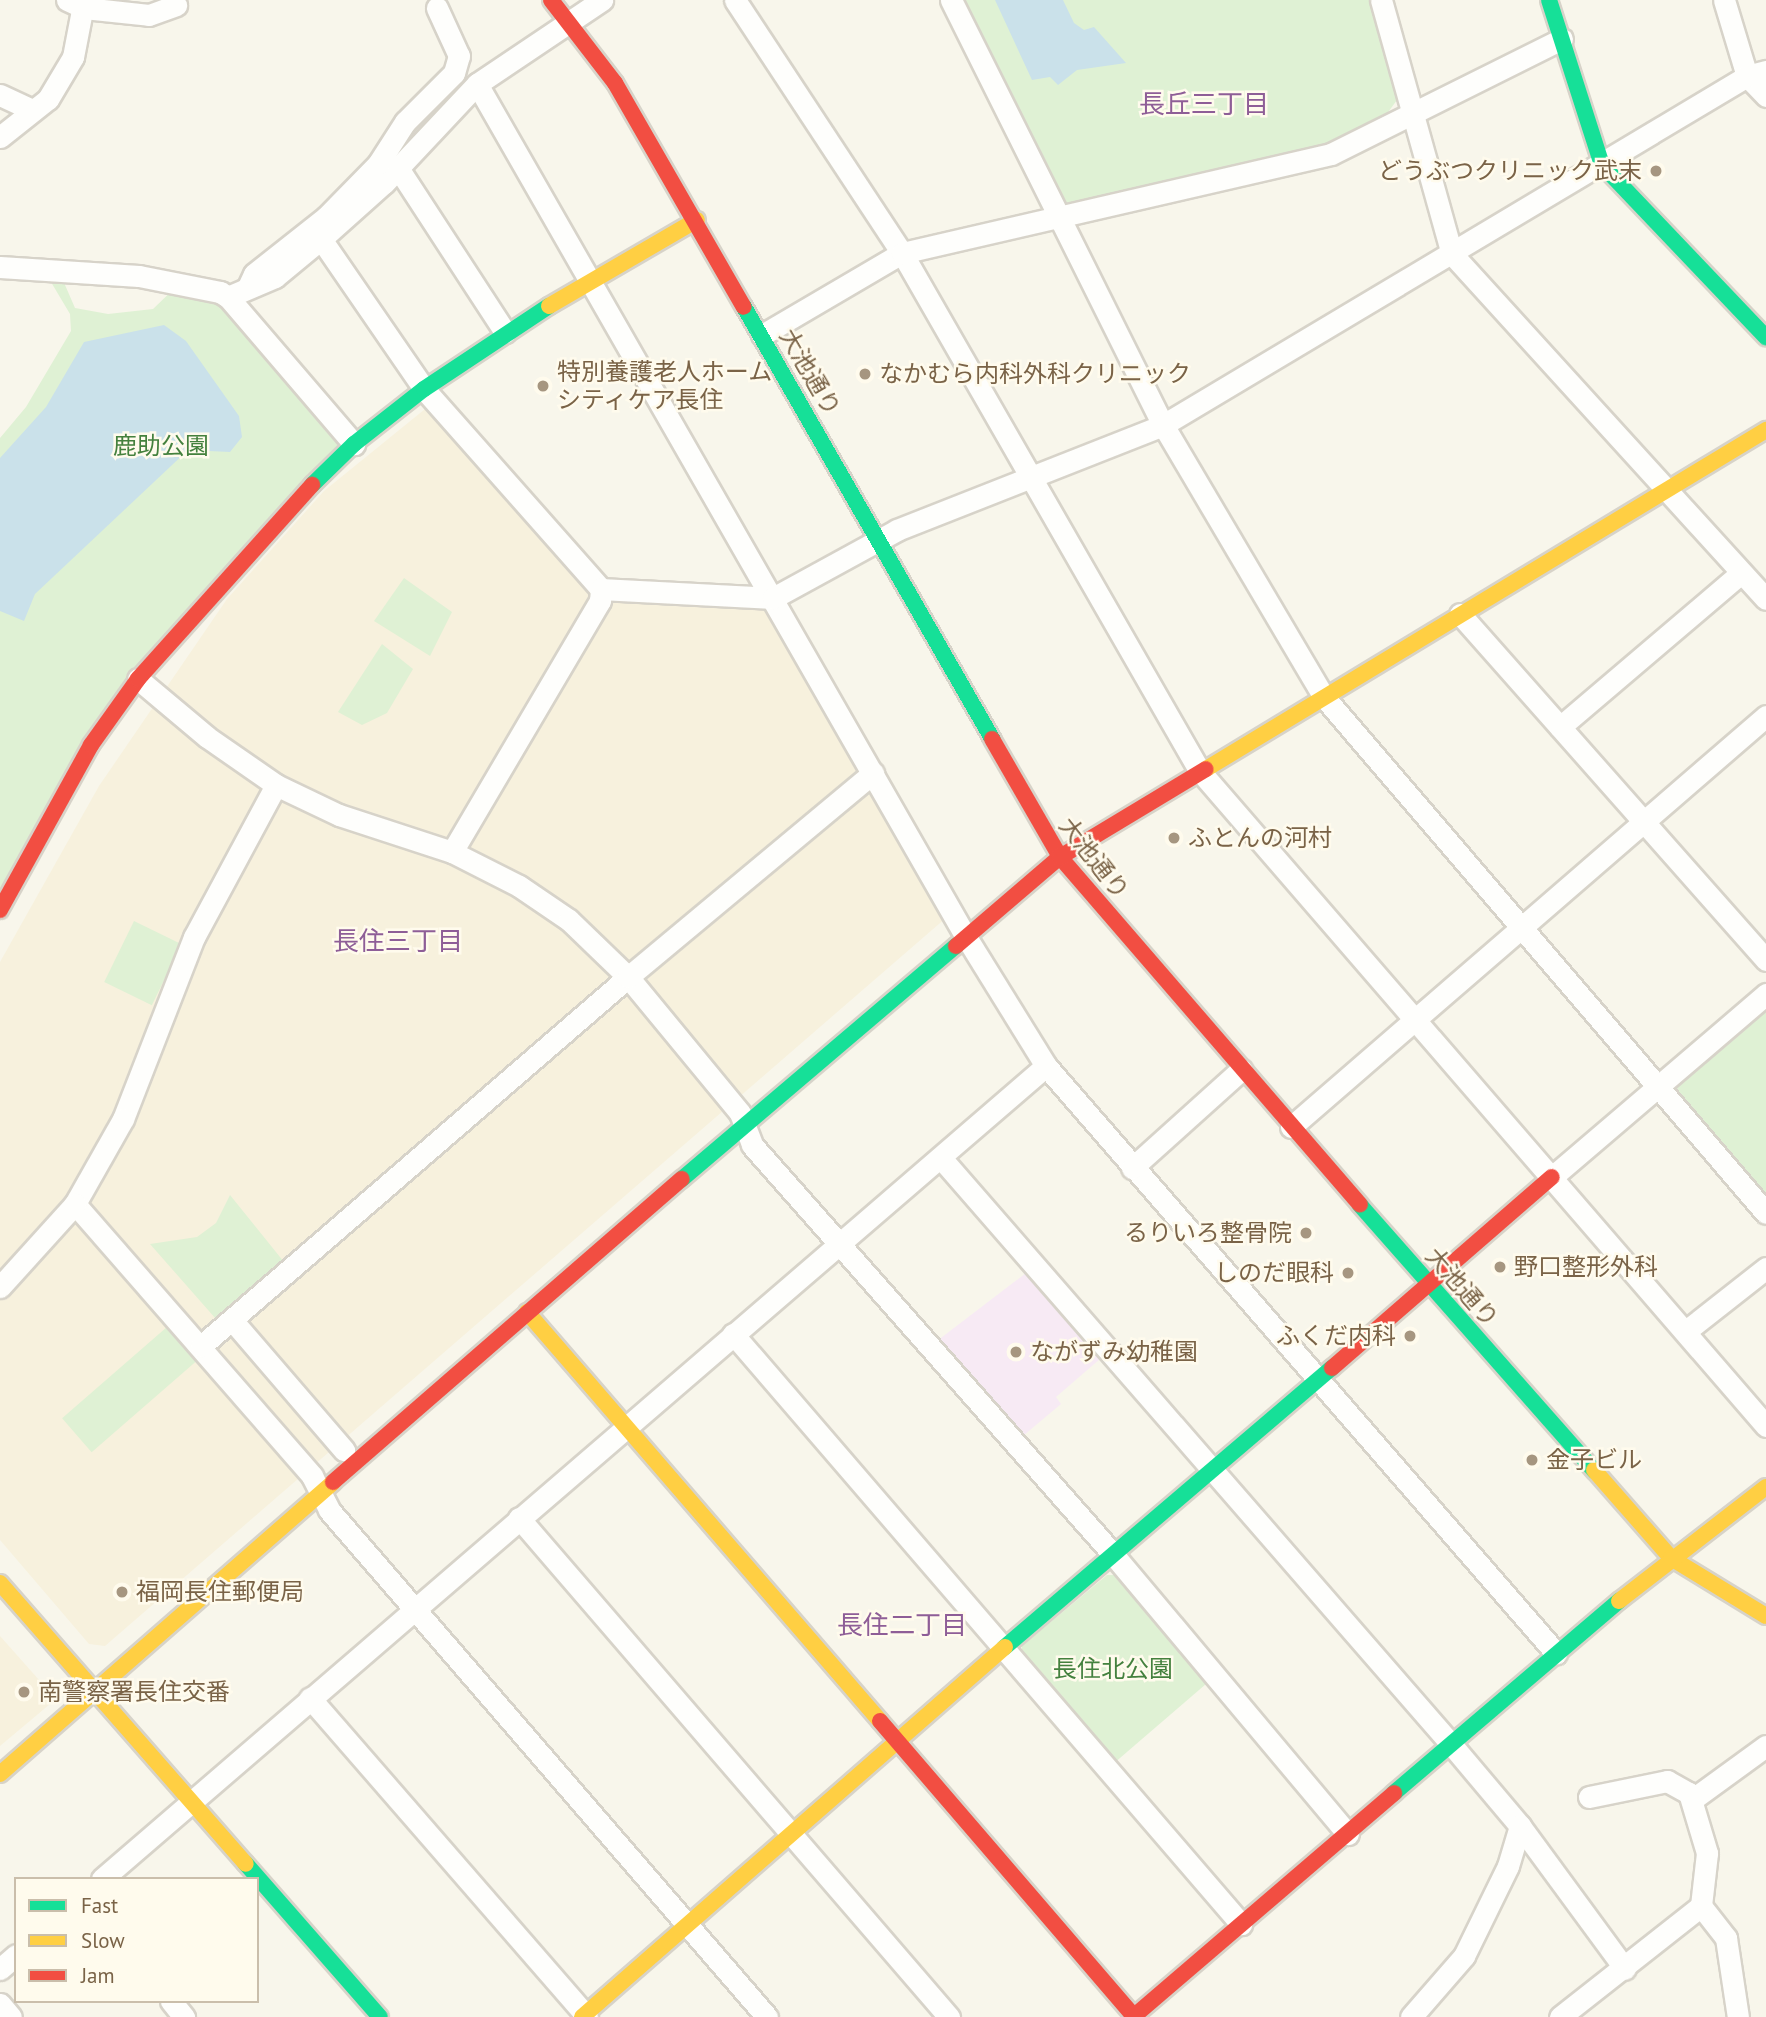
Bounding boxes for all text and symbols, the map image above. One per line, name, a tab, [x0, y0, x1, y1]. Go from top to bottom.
district label: 長丘三丁目	[1139, 88, 1269, 120]
place label: どうぶつクリニック武末	[1378, 157, 1642, 185]
marker: どうぶつクリニック武末	[1648, 163, 1664, 179]
street label: 大池通り	[774, 323, 846, 421]
place label: 特別養護老人ホーム シティケア長住	[557, 358, 773, 414]
place label: なかむら内科外科クリニック	[879, 360, 1191, 388]
marker: なかむら内科外科クリニック	[857, 366, 873, 382]
marker: 特別養護老人ホーム シティケア長住	[535, 378, 551, 394]
park label: 鹿助公園	[113, 432, 209, 460]
street label: 大池通り	[1053, 811, 1135, 905]
place label: ふとんの河村	[1188, 824, 1332, 852]
marker: ふとんの河村	[1166, 830, 1182, 846]
district label: 長住三丁目	[333, 925, 463, 957]
place label: るりいろ整骨院	[1124, 1219, 1292, 1247]
marker: るりいろ整骨院	[1298, 1225, 1314, 1241]
street label: 大池通り	[1420, 1241, 1504, 1333]
place label: 野口整形外科	[1514, 1253, 1658, 1281]
place label: しのだ眼科	[1214, 1259, 1334, 1287]
marker: 野口整形外科	[1492, 1259, 1508, 1275]
marker: しのだ眼科	[1340, 1265, 1356, 1281]
place label: ふくだ内科	[1276, 1322, 1396, 1350]
marker: ふくだ内科	[1402, 1328, 1418, 1344]
place label: ながずみ幼稚園	[1030, 1338, 1198, 1366]
marker: ながずみ幼稚園	[1008, 1344, 1024, 1360]
place label: 金子ビル	[1546, 1446, 1642, 1474]
marker: 金子ビル	[1524, 1452, 1540, 1468]
place label: 福岡長住郵便局	[136, 1578, 304, 1606]
marker: 福岡長住郵便局	[114, 1584, 130, 1600]
district label: 長住二丁目	[837, 1609, 967, 1641]
park label: 長住北公園	[1053, 1655, 1173, 1683]
place label: 南警察署長住交番	[38, 1678, 230, 1706]
marker: 南警察署長住交番	[16, 1684, 32, 1700]
legend	[14, 1877, 259, 2003]
text: Fast	[81, 1892, 118, 1919]
text: Slow	[81, 1927, 125, 1954]
text: Jam	[81, 1962, 115, 1989]

